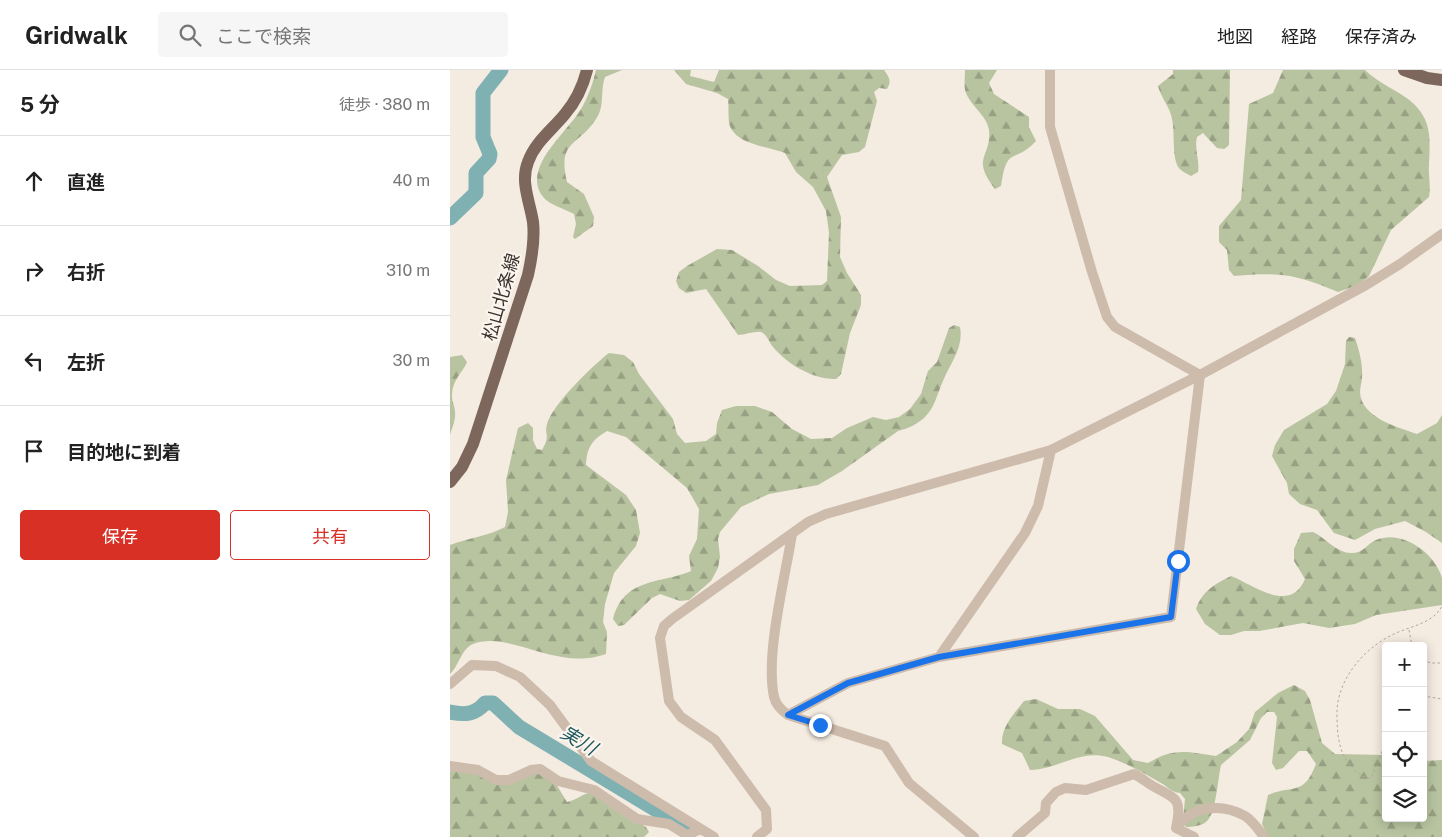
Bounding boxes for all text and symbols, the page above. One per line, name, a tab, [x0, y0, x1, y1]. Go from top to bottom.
search box	[158, 12, 508, 57]
text: Gridwalk	[25, 21, 128, 49]
icon: search	[176, 21, 204, 49]
text: ここで検索	[216, 25, 311, 47]
text: 地図	[1217, 26, 1253, 47]
text: 経路	[1281, 26, 1317, 47]
text: 保存済み	[1345, 26, 1417, 47]
text: 5 分	[20, 92, 60, 117]
text: 徒歩 · 380 m	[339, 95, 430, 114]
icon: ahead	[20, 167, 48, 195]
text: 直進	[67, 171, 105, 193]
text: 40 m	[392, 171, 430, 190]
street label: 松山北条線	[479, 251, 523, 343]
icon: right	[20, 257, 48, 285]
text: 右折	[67, 261, 105, 283]
text: 310 m	[386, 261, 430, 280]
icon: left	[20, 347, 48, 375]
text: 左折	[67, 351, 105, 373]
text: 30 m	[393, 351, 430, 370]
icon: arrive	[20, 437, 48, 465]
text: 目的地に到着	[67, 441, 181, 463]
button: 保存	[20, 510, 220, 560]
button: 共有	[230, 510, 430, 560]
route start	[1167, 550, 1190, 573]
map controls	[1382, 642, 1427, 822]
button: +	[1382, 642, 1427, 687]
button: −	[1382, 687, 1427, 732]
route end	[809, 714, 832, 737]
water label: 実川	[557, 721, 603, 760]
button: locate	[1382, 732, 1427, 777]
button: layers	[1382, 777, 1427, 822]

